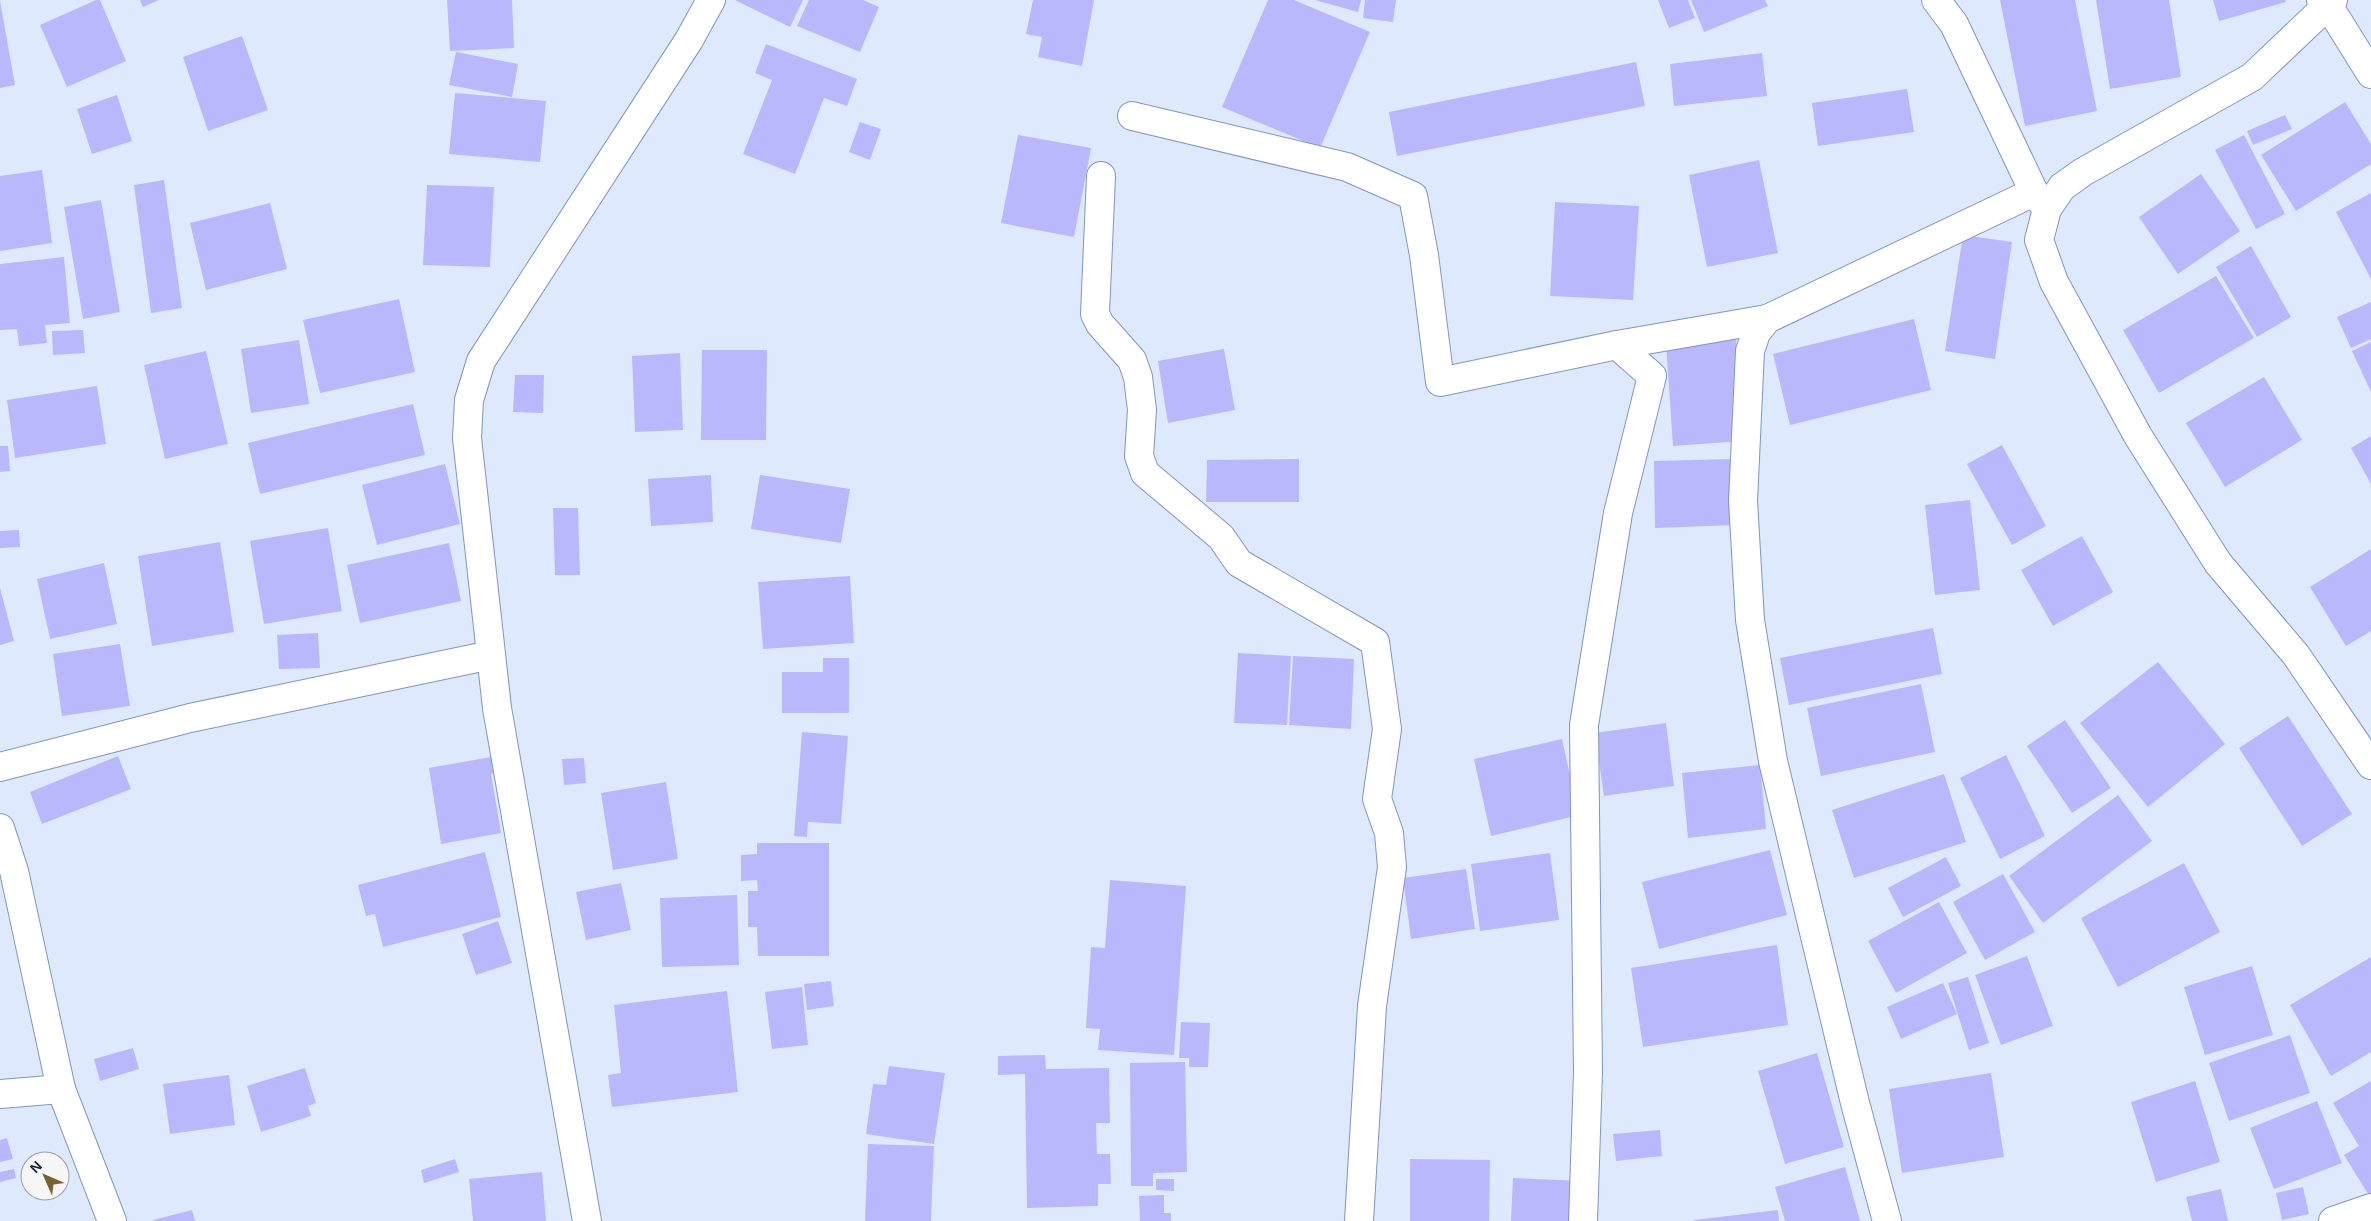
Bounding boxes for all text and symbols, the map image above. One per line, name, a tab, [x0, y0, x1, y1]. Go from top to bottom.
north arrow	[20, 1151, 70, 1201]
text: N	[27, 1158, 45, 1176]

